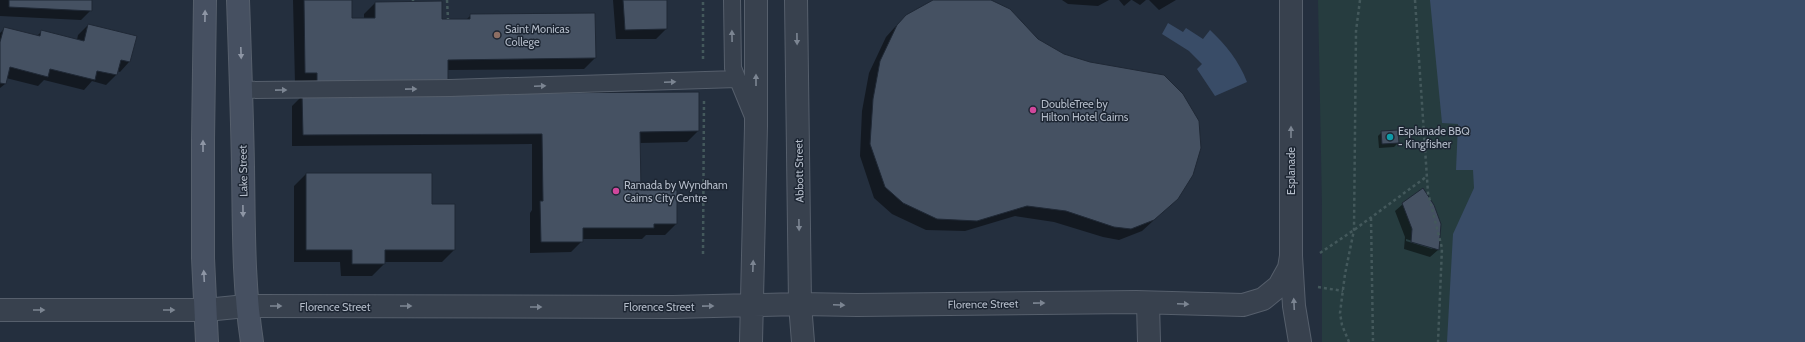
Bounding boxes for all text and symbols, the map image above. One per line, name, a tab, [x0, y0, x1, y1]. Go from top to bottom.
one-way arrow	[202, 9, 208, 22]
place label: Saint Monicas College	[505, 22, 570, 49]
one-way arrow	[729, 29, 735, 42]
marker: Saint Monicas College	[492, 30, 502, 40]
one-way arrow	[794, 33, 800, 46]
one-way arrow	[238, 47, 244, 60]
one-way arrow	[753, 73, 759, 86]
one-way arrow	[664, 79, 677, 85]
one-way arrow	[534, 82, 546, 89]
one-way arrow	[405, 86, 418, 92]
one-way arrow	[275, 87, 288, 93]
place label: DoubleTree by Hilton Hotel Cairns	[1041, 97, 1129, 124]
marker: DoubleTree by Hilton Hotel Cairns	[1028, 105, 1038, 115]
place label: Esplanade BBQ - Kingfisher	[1398, 124, 1470, 151]
one-way arrow	[1288, 125, 1294, 138]
marker: Esplanade BBQ - Kingfisher	[1385, 132, 1395, 142]
one-way arrow	[200, 139, 206, 152]
street label: Abbott Street	[791, 139, 807, 203]
street label: Lake Street	[236, 145, 250, 197]
street label: Esplanade	[1284, 147, 1298, 195]
place label: Ramada by Wyndham Cairns City Centre	[624, 178, 728, 205]
marker: Ramada by Wyndham Cairns City Centre	[611, 186, 621, 196]
one-way arrow	[240, 205, 246, 218]
one-way arrow	[796, 219, 802, 232]
one-way arrow	[750, 259, 756, 272]
one-way arrow	[201, 270, 208, 282]
street label: Florence Street	[948, 296, 1019, 312]
one-way arrow	[1291, 298, 1298, 310]
street label: Florence Street	[300, 300, 371, 314]
street label: Florence Street	[624, 300, 695, 314]
one-way arrow	[1033, 300, 1046, 306]
one-way arrow	[833, 301, 845, 308]
one-way arrow	[1177, 301, 1190, 307]
one-way arrow	[270, 303, 282, 310]
one-way arrow	[400, 303, 413, 309]
one-way arrow	[702, 303, 715, 309]
one-way arrow	[530, 304, 543, 310]
one-way arrow	[33, 307, 46, 313]
one-way arrow	[163, 307, 176, 313]

